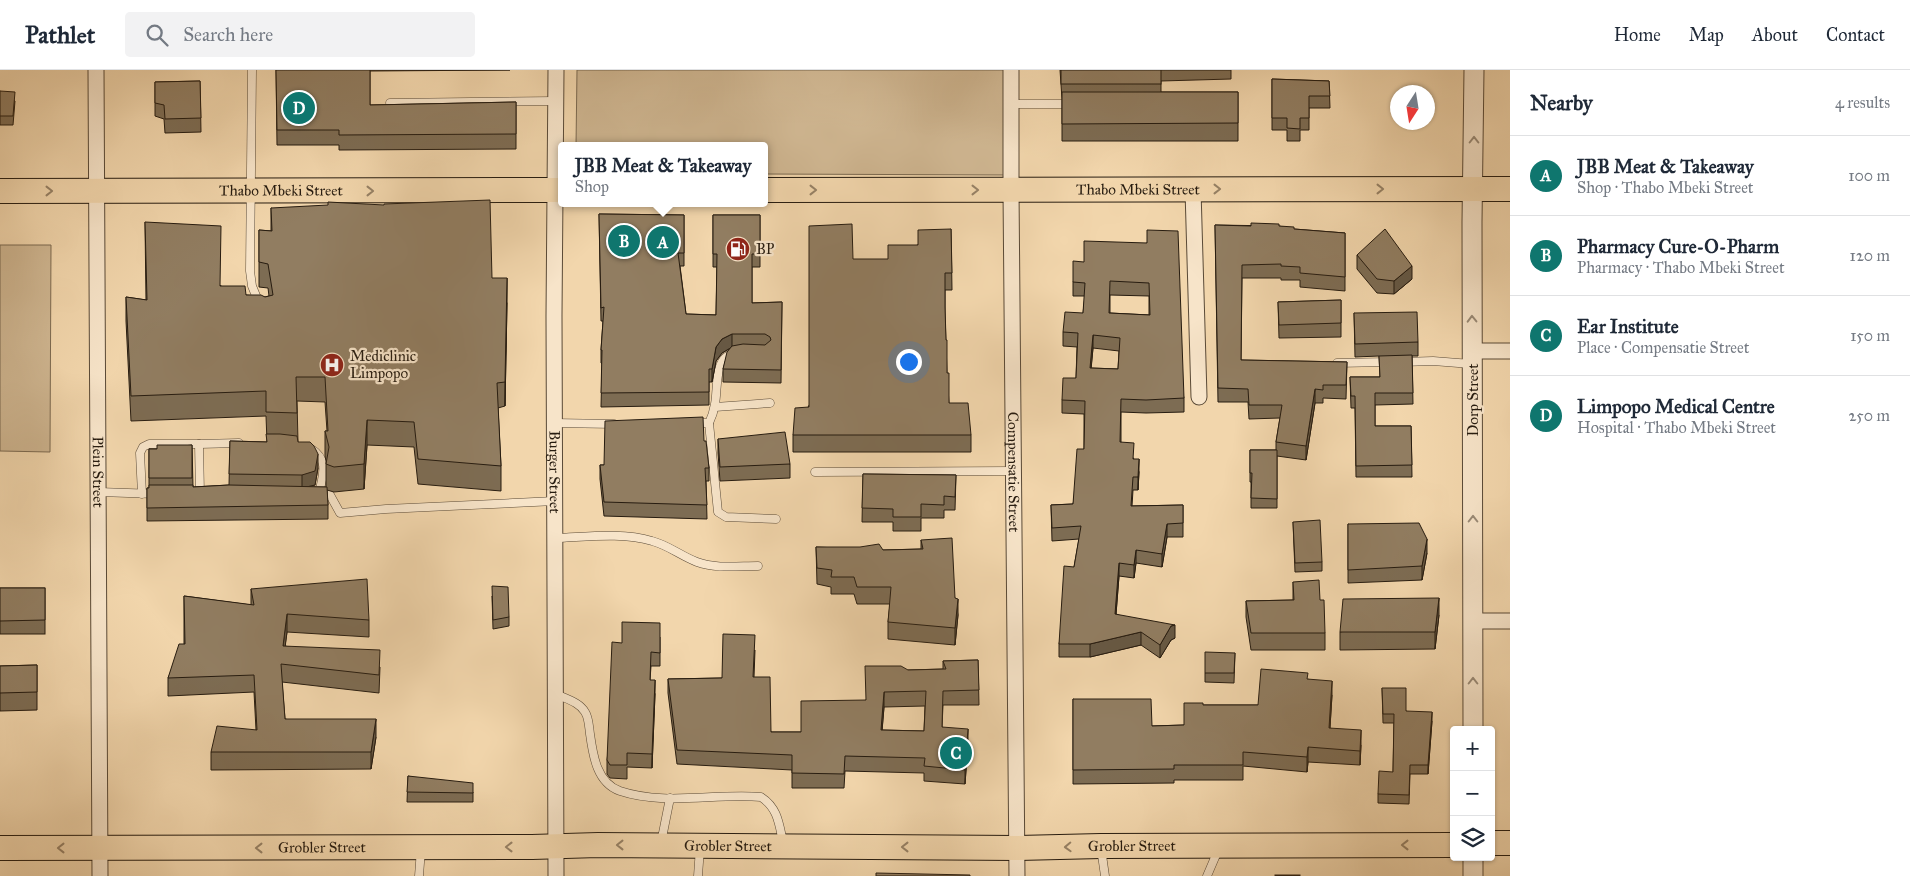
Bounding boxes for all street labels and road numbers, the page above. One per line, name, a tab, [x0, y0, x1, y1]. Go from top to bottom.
street label: Thabo Mbeki Street	[1076, 180, 1201, 199]
street label: Thabo Mbeki Street	[219, 181, 344, 200]
street label: Dorp Street	[1464, 363, 1482, 437]
street label: Compensatie Street	[1004, 412, 1023, 533]
street label: Burger Street	[545, 430, 564, 514]
street label: Plein Street	[89, 436, 107, 509]
street label: Grobler Street	[684, 837, 773, 855]
street label: Grobler Street	[1088, 837, 1177, 855]
street label: Grobler Street	[278, 838, 367, 856]

